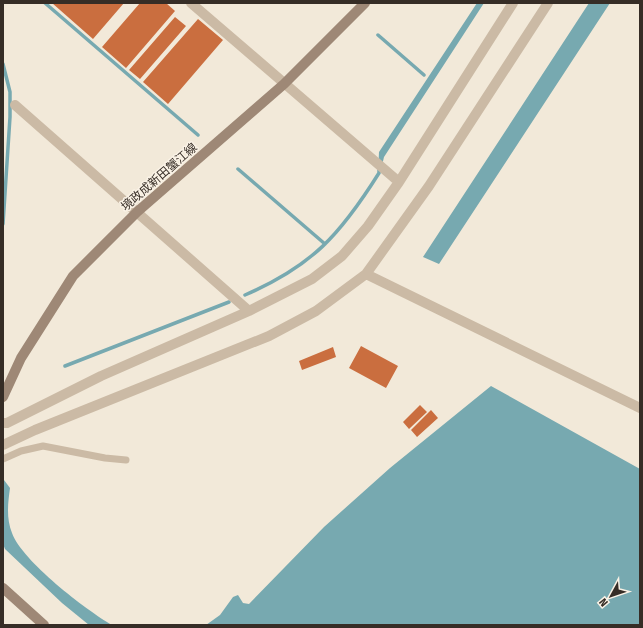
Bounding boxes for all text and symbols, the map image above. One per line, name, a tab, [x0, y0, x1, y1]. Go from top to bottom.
street label: 境政成新田蟹江線	[118, 140, 200, 214]
north arrow	[591, 576, 631, 616]
text: N	[597, 595, 611, 609]

